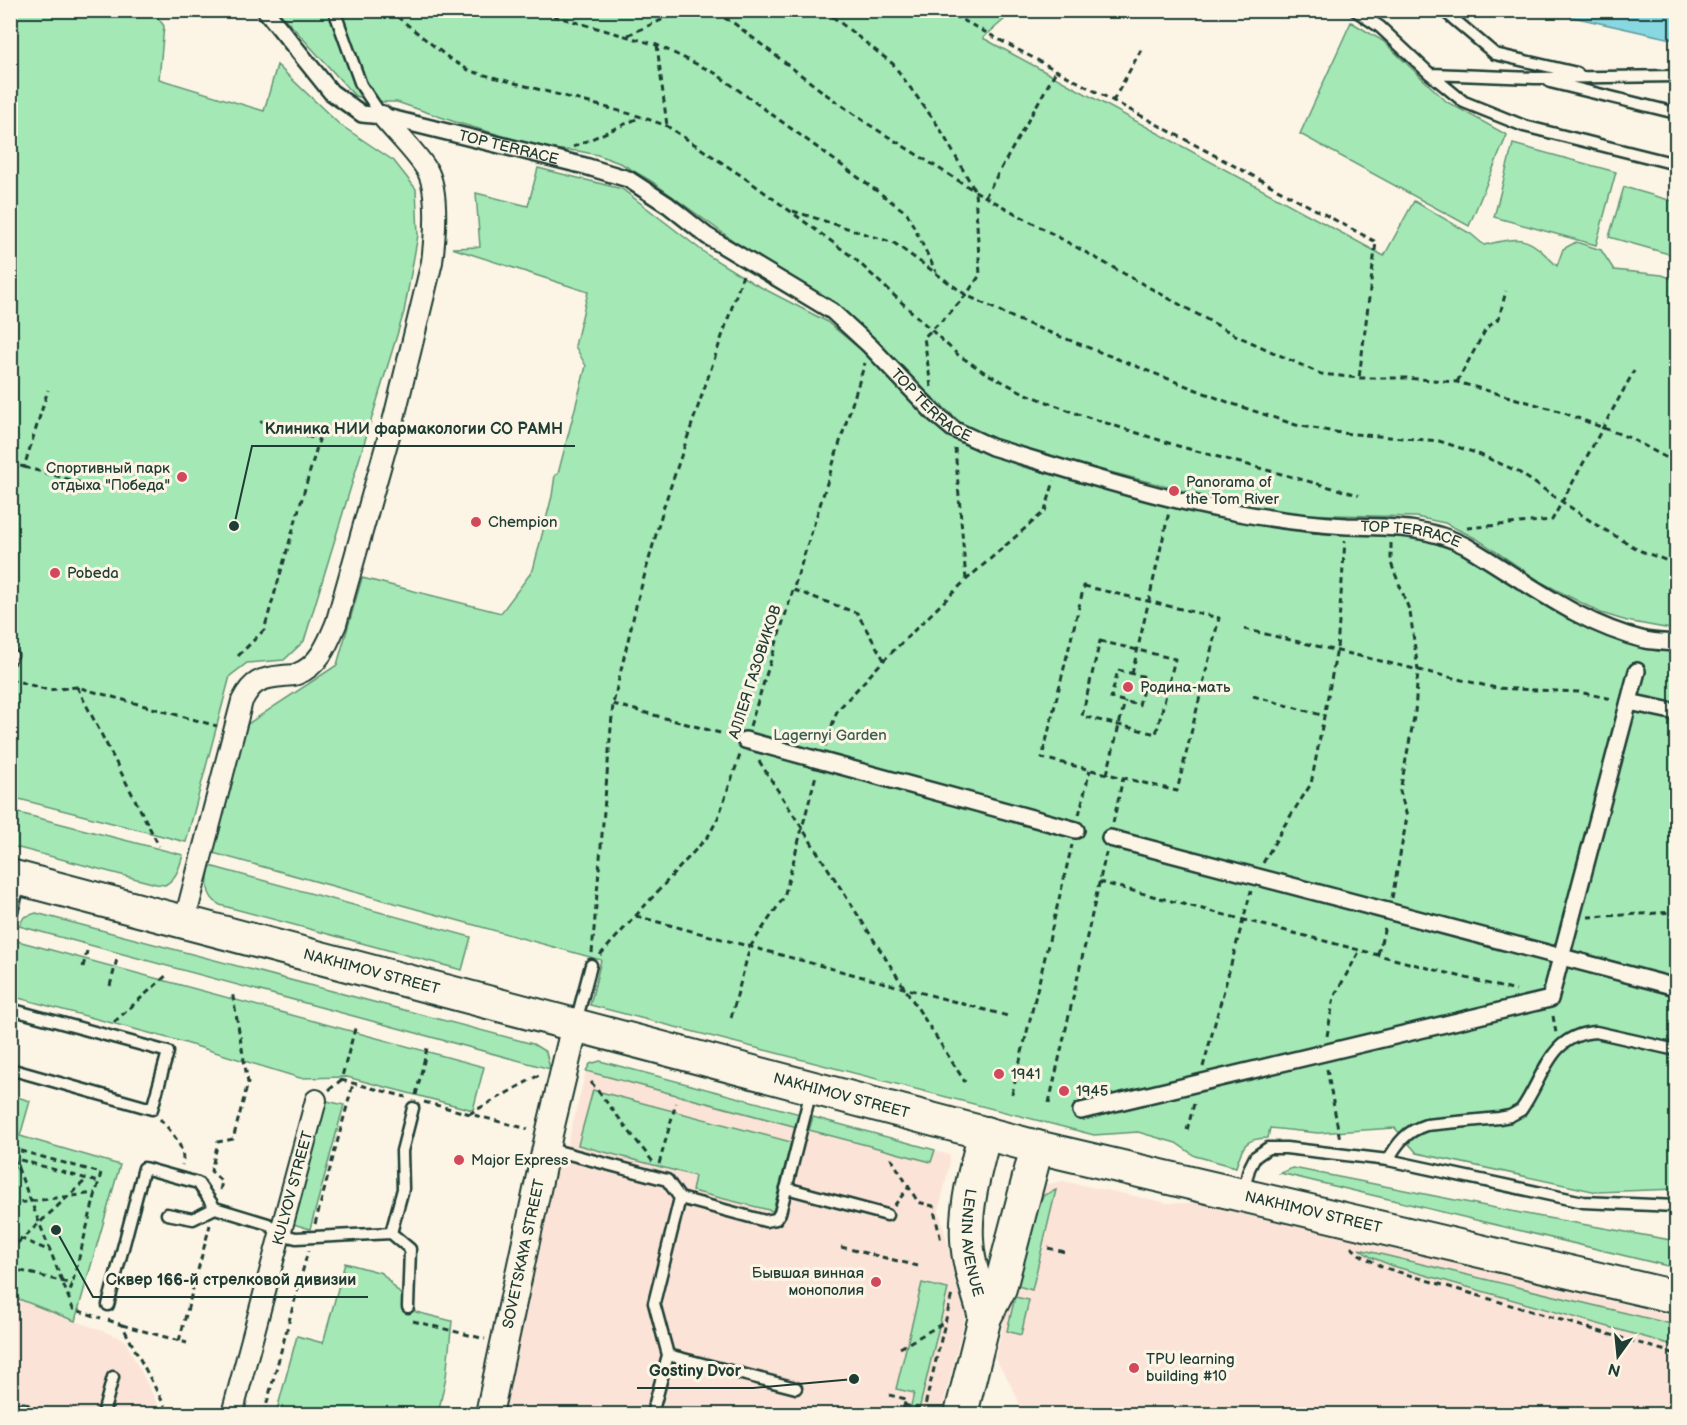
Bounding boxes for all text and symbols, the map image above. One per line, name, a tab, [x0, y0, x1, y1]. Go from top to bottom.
street label: TOP TERRACE	[457, 126, 561, 169]
street label: TOP TERRACE	[887, 364, 975, 446]
callout: Клиника НИИ фармакологии СО РАМН	[252, 412, 575, 446]
text: Клиника НИИ фармакологии СО РАМН	[265, 420, 563, 439]
place label: Спортивный парк отдыха "Победа"	[46, 459, 170, 495]
marker: Спортивный парк отдыха "Победа"	[175, 470, 189, 484]
place label: Panorama of the Tom River	[1186, 473, 1279, 509]
marker: Panorama of the Tom River	[1167, 484, 1181, 498]
place label: Chempion	[488, 513, 557, 532]
marker: Chempion	[469, 515, 483, 529]
street label: TOP TERRACE	[1360, 517, 1464, 552]
place label: Pobeda	[67, 564, 119, 583]
marker: Pobeda	[48, 566, 62, 580]
street label: АЛЛЕЯ ГАЗОВИКОВ	[724, 602, 786, 742]
place label: Родина-мать	[1140, 678, 1231, 697]
marker: Родина-мать	[1121, 680, 1135, 694]
park label: Lagernyi Garden	[773, 726, 887, 745]
street label: NAKHIMOV STREET	[301, 944, 442, 998]
place label: 1941	[1011, 1065, 1040, 1084]
marker: 1941	[992, 1067, 1006, 1081]
street label: NAKHIMOV STREET	[771, 1068, 912, 1122]
place label: 1945	[1076, 1082, 1108, 1101]
marker: 1945	[1057, 1084, 1071, 1098]
street label: KULYOV STREET	[268, 1129, 317, 1247]
place label: Major Express	[471, 1151, 569, 1170]
marker: Major Express	[452, 1153, 466, 1167]
street label: SOVETSKAYA STREET	[498, 1177, 549, 1330]
street label: LENIN AVENUE	[957, 1187, 988, 1299]
street label: NAKHIMOV STREET	[1243, 1187, 1384, 1237]
callout: Сквер 166-й стрелковой дивизии	[93, 1263, 368, 1297]
place label: Бывшая винная монополия	[752, 1264, 864, 1300]
text: Сквер 166-й стрелковой дивизии	[106, 1271, 356, 1290]
marker: Бывшая винная монополия	[869, 1275, 883, 1289]
north arrow	[1588, 1326, 1648, 1386]
place label: TPU learning building #10	[1146, 1350, 1235, 1386]
callout: Gostiny Dvor	[637, 1354, 753, 1388]
text: N	[1606, 1358, 1623, 1380]
marker: TPU learning building #10	[1127, 1361, 1141, 1375]
text: Gostiny Dvor	[649, 1362, 742, 1381]

